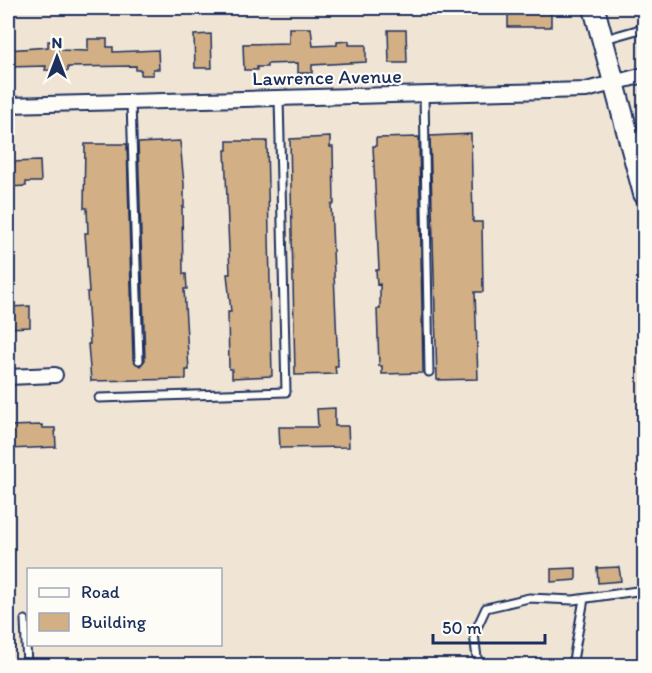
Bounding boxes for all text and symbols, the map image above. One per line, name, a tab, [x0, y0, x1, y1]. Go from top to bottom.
north arrow	[27, 27, 87, 87]
text: N	[52, 33, 62, 52]
street label: Lawrence Avenue	[252, 64, 402, 90]
legend	[27, 568, 222, 646]
text: Road	[81, 581, 120, 603]
scale bar	[433, 607, 546, 645]
text: Building	[81, 611, 147, 633]
text: 50 m	[442, 617, 482, 639]

